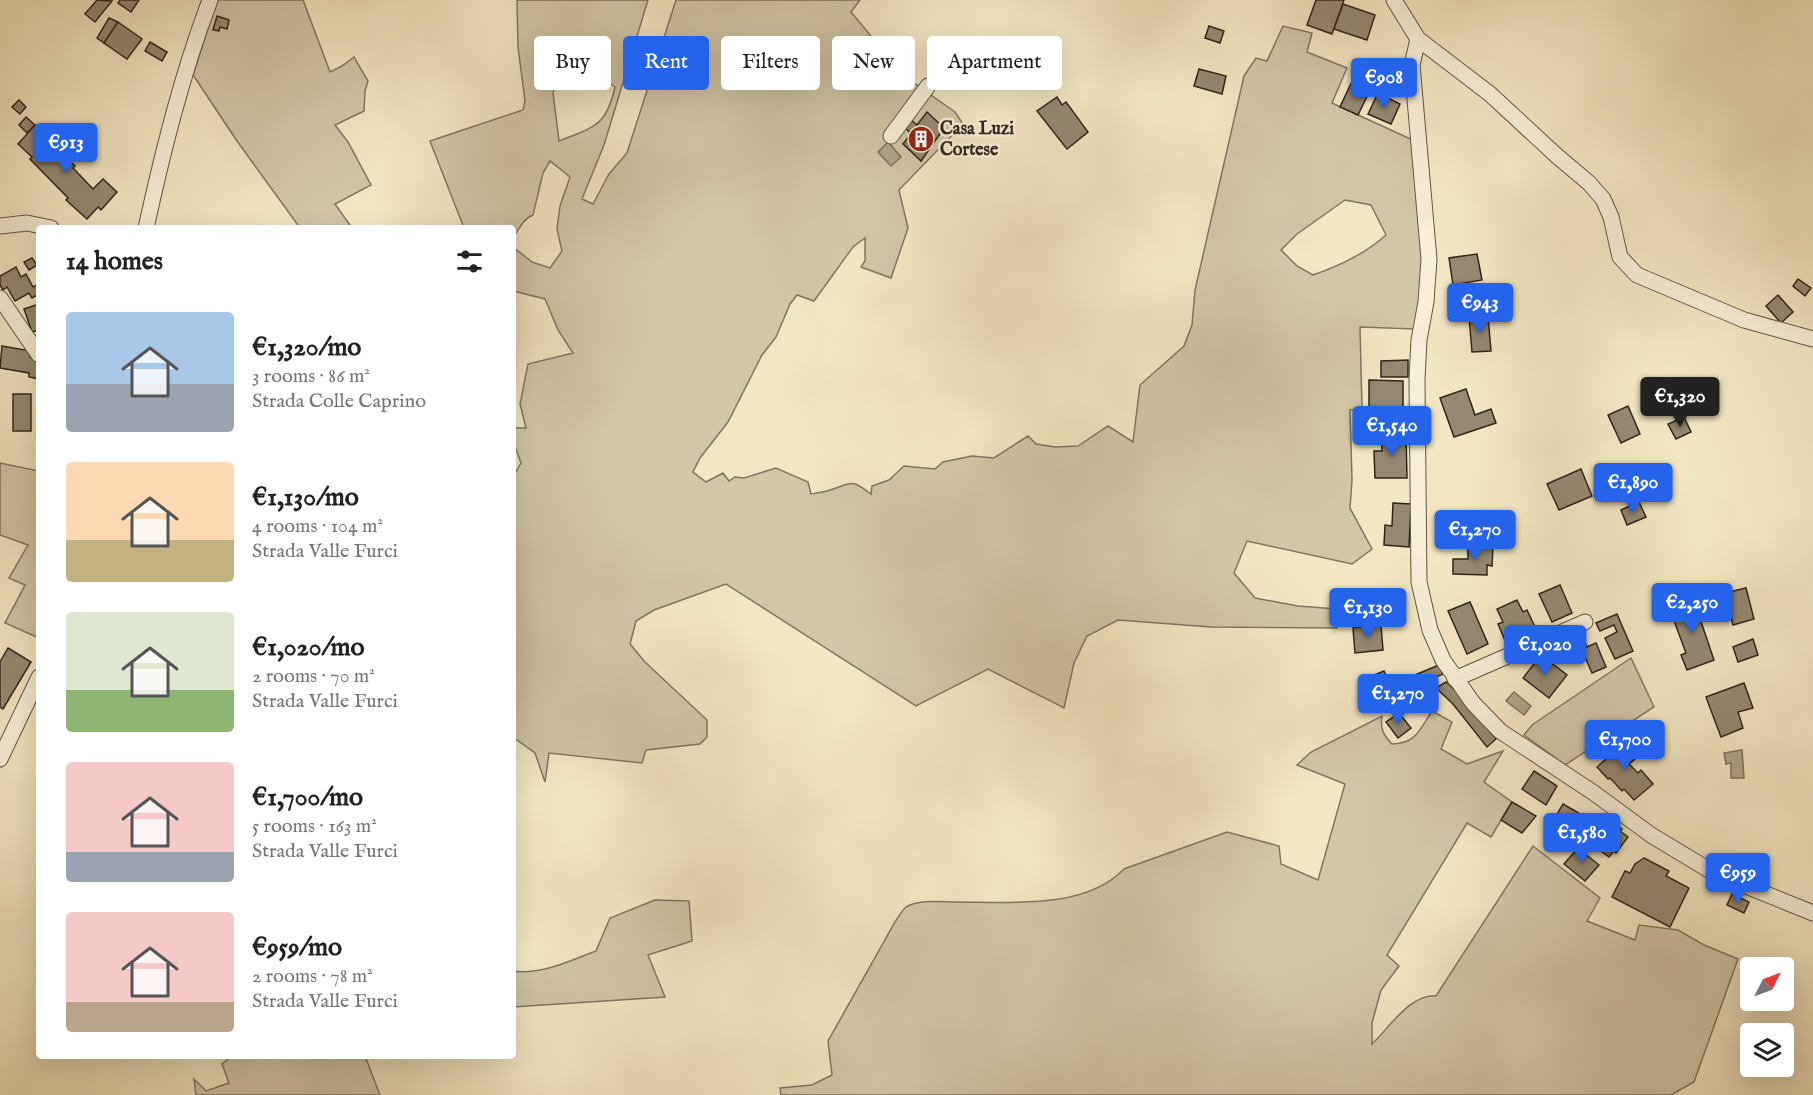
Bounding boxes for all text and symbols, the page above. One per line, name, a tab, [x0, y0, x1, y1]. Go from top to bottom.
chip: Buy	[534, 36, 611, 90]
chip: Rent	[623, 36, 709, 90]
chip: Filters	[721, 36, 820, 90]
chip: New	[832, 36, 915, 90]
chip: Apartment	[927, 36, 1062, 90]
pin: €908	[1348, 58, 1420, 109]
text: €908	[1365, 65, 1403, 90]
place label: Casa Luzi Cortese	[940, 118, 1014, 162]
pin: €913	[30, 123, 102, 174]
building icon: Casa Luzi Cortese	[906, 124, 936, 154]
text: €913	[48, 130, 84, 155]
text: 14 homes	[66, 245, 163, 278]
icon: filters	[453, 245, 486, 278]
pin: €943	[1444, 283, 1516, 334]
text: €943	[1461, 290, 1499, 315]
text: €1,320/mo	[252, 331, 361, 364]
icon: home	[114, 336, 186, 408]
text: 3 rooms · 86 m²	[252, 364, 370, 389]
pin: €1,320	[1631, 377, 1729, 428]
text: €1,320	[1654, 384, 1706, 409]
text: Strada Colle Caprino	[252, 389, 426, 414]
pin: €1,540	[1343, 406, 1441, 457]
text: €1,540	[1366, 413, 1418, 438]
pin: €1,890	[1584, 463, 1682, 514]
text: €1,890	[1608, 470, 1658, 495]
text: €1,130/mo	[252, 481, 359, 514]
icon: home	[114, 486, 186, 558]
pin: €1,270	[1426, 510, 1524, 561]
text: 4 rooms · 104 m²	[252, 514, 383, 539]
text: €1,270	[1449, 517, 1501, 542]
text: Strada Valle Furci	[252, 539, 398, 564]
pin: €2,250	[1643, 583, 1741, 634]
pin: €1,130	[1319, 588, 1417, 639]
text: €2,250	[1666, 590, 1718, 615]
text: €1,130	[1343, 595, 1393, 620]
pin: €1,020	[1496, 625, 1594, 676]
text: €1,020/mo	[252, 631, 364, 664]
text: €1,020	[1518, 632, 1572, 657]
icon: home	[114, 636, 186, 708]
text: 2 rooms · 70 m²	[252, 664, 375, 689]
pin: €1,270	[1349, 674, 1447, 725]
text: €1,270	[1372, 681, 1424, 706]
text: Strada Valle Furci	[252, 689, 398, 714]
pin: €1,700	[1576, 720, 1674, 771]
text: €1,700	[1599, 727, 1651, 752]
text: €1,700/mo	[252, 781, 363, 814]
icon: home	[114, 786, 186, 858]
pin: €1,580	[1533, 813, 1631, 864]
text: 5 rooms · 163 m²	[252, 814, 377, 839]
text: €1,580	[1557, 820, 1607, 845]
text: Strada Valle Furci	[252, 839, 398, 864]
pin: €959	[1702, 853, 1774, 904]
text: €959	[1720, 860, 1756, 885]
text: €959/mo	[252, 931, 342, 964]
icon: home	[114, 936, 186, 1008]
north arrow	[1740, 957, 1794, 1011]
map controls	[1740, 957, 1794, 1077]
text: 2 rooms · 78 m²	[252, 964, 373, 989]
text: Strada Valle Furci	[252, 989, 398, 1014]
button: layers	[1740, 1023, 1794, 1077]

